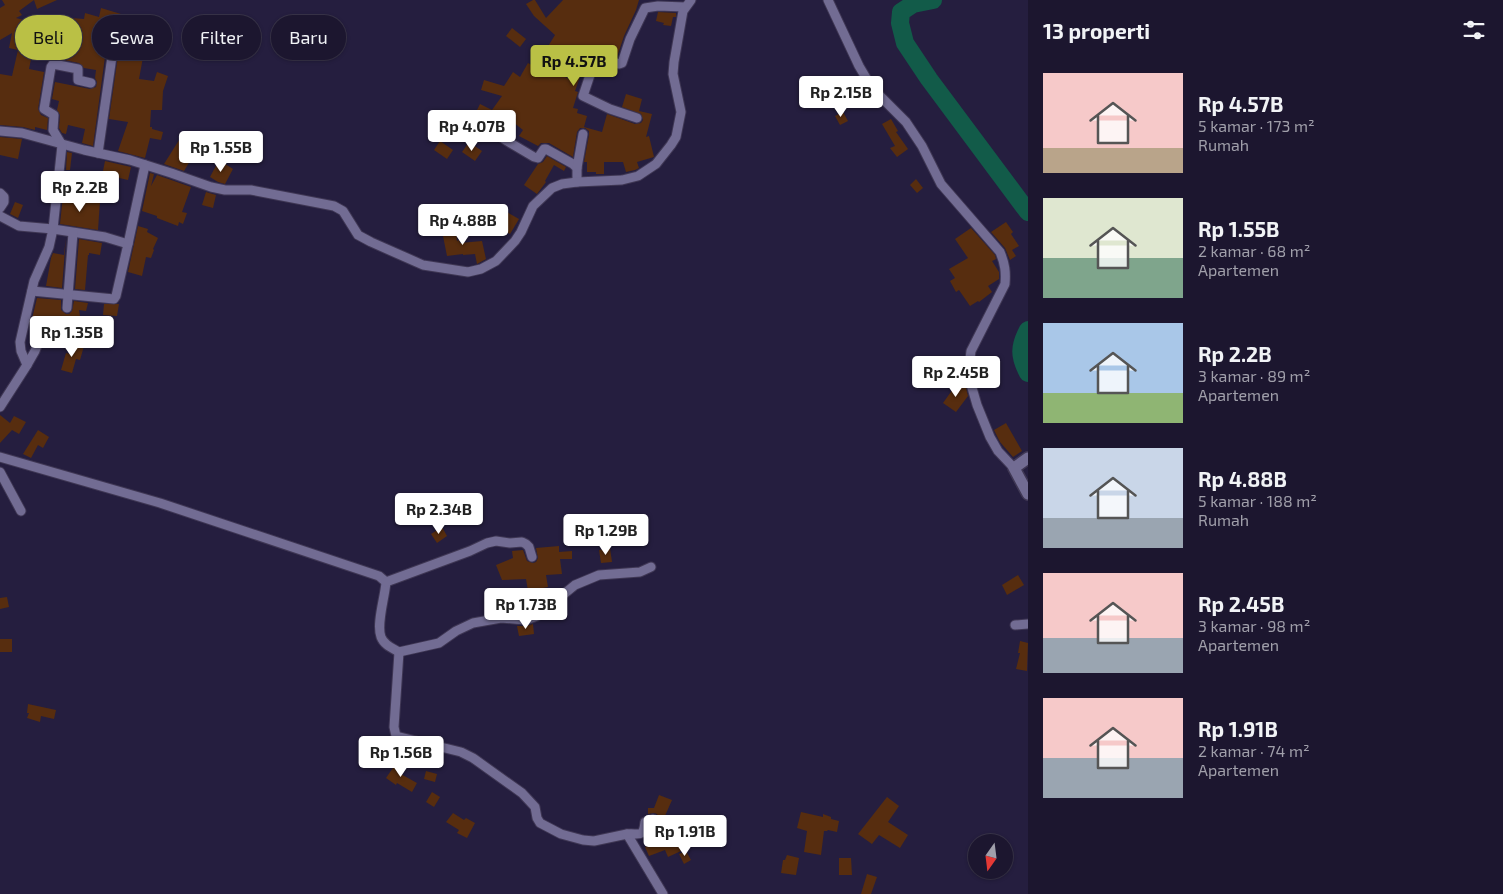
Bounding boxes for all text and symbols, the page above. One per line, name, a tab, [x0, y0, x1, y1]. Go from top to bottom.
chip: Beli	[15, 15, 82, 60]
chip: Sewa	[92, 15, 172, 60]
chip: Filter	[182, 15, 261, 60]
chip: Baru	[271, 15, 346, 60]
icon: filters	[1460, 16, 1488, 44]
text: 13 properti	[1043, 18, 1150, 43]
pin: Rp 4.57B	[522, 44, 626, 87]
text: Rp 4.57B	[541, 51, 607, 70]
pin: Rp 2.15B	[789, 76, 893, 118]
text: Rp 2.15B	[810, 82, 872, 101]
text: Rp 4.57B	[1198, 91, 1283, 116]
icon: home	[1083, 93, 1143, 153]
pin: Rp 4.07B	[420, 110, 524, 152]
text: Rp 4.07B	[439, 116, 505, 135]
text: 5 kamar · 173 m²	[1198, 116, 1315, 135]
pin: Rp 1.55B	[169, 130, 273, 173]
text: Rumah	[1198, 135, 1249, 154]
text: Rp 1.55B	[190, 137, 252, 156]
pin: Rp 2.2B	[34, 170, 126, 213]
text: Rp 2.2B	[52, 177, 108, 196]
pin: Rp 4.88B	[411, 204, 515, 246]
text: Rp 4.88B	[429, 210, 497, 229]
text: Rp 1.55B	[1198, 216, 1280, 241]
icon: home	[1083, 218, 1143, 278]
text: 2 kamar · 68 m²	[1198, 241, 1310, 260]
text: Apartemen	[1198, 260, 1279, 279]
pin: Rp 1.35B	[20, 316, 124, 358]
text: Rp 1.35B	[41, 322, 103, 341]
text: Rp 2.2B	[1198, 341, 1272, 366]
icon: home	[1083, 343, 1143, 403]
pin: Rp 2.45B	[904, 356, 1008, 398]
text: Rp 2.45B	[923, 362, 989, 381]
text: 3 kamar · 89 m²	[1198, 366, 1310, 385]
text: Apartemen	[1198, 385, 1279, 404]
text: Rp 4.88B	[1198, 466, 1287, 491]
icon: home	[1083, 468, 1143, 528]
text: 5 kamar · 188 m²	[1198, 491, 1317, 510]
pin: Rp 2.34B	[387, 492, 491, 535]
text: Rp 2.34B	[406, 499, 472, 518]
text: Rumah	[1198, 510, 1249, 529]
pin: Rp 1.29B	[554, 514, 658, 556]
text: Rp 1.29B	[574, 520, 638, 539]
pin: Rp 1.73B	[474, 588, 578, 630]
text: Rp 2.45B	[1198, 591, 1284, 616]
icon: home	[1083, 593, 1143, 653]
text: Rp 1.73B	[495, 594, 557, 613]
text: 3 kamar · 98 m²	[1198, 616, 1310, 635]
text: Apartemen	[1198, 635, 1279, 654]
text: Rp 1.91B	[1198, 716, 1278, 741]
icon: home	[1083, 718, 1143, 778]
pin: Rp 1.56B	[349, 736, 453, 778]
text: 2 kamar · 74 m²	[1198, 741, 1310, 760]
text: Rp 1.56B	[370, 742, 432, 761]
text: Apartemen	[1198, 760, 1279, 779]
pin: Rp 1.91B	[633, 814, 737, 857]
text: Rp 1.91B	[655, 821, 715, 840]
north arrow	[968, 834, 1012, 879]
map controls	[968, 834, 1013, 879]

